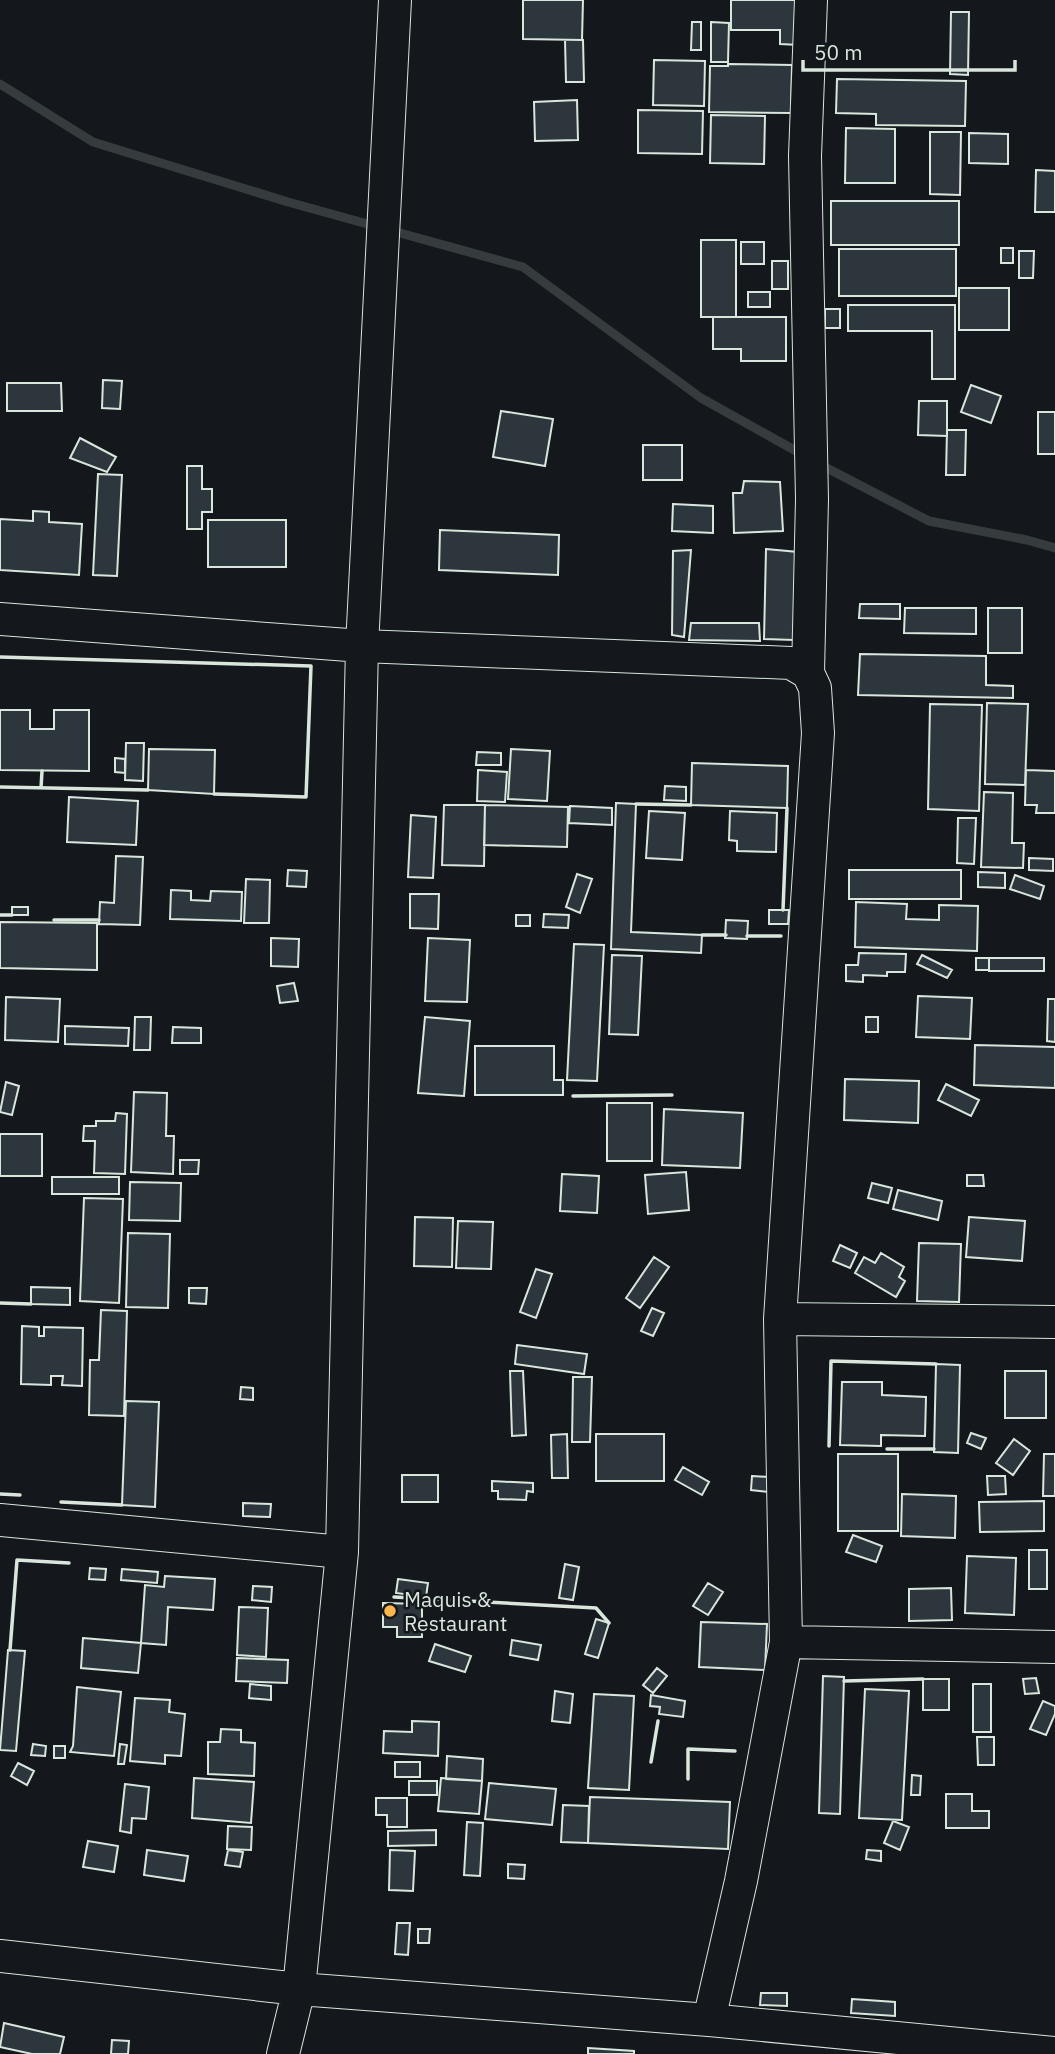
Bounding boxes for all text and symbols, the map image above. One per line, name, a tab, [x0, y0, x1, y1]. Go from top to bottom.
scale bar	[803, 28, 1015, 72]
text: 50 m	[814, 38, 863, 66]
place label: Maquis & Restaurant	[404, 1585, 507, 1637]
marker: Maquis & Restaurant	[382, 1603, 398, 1619]

